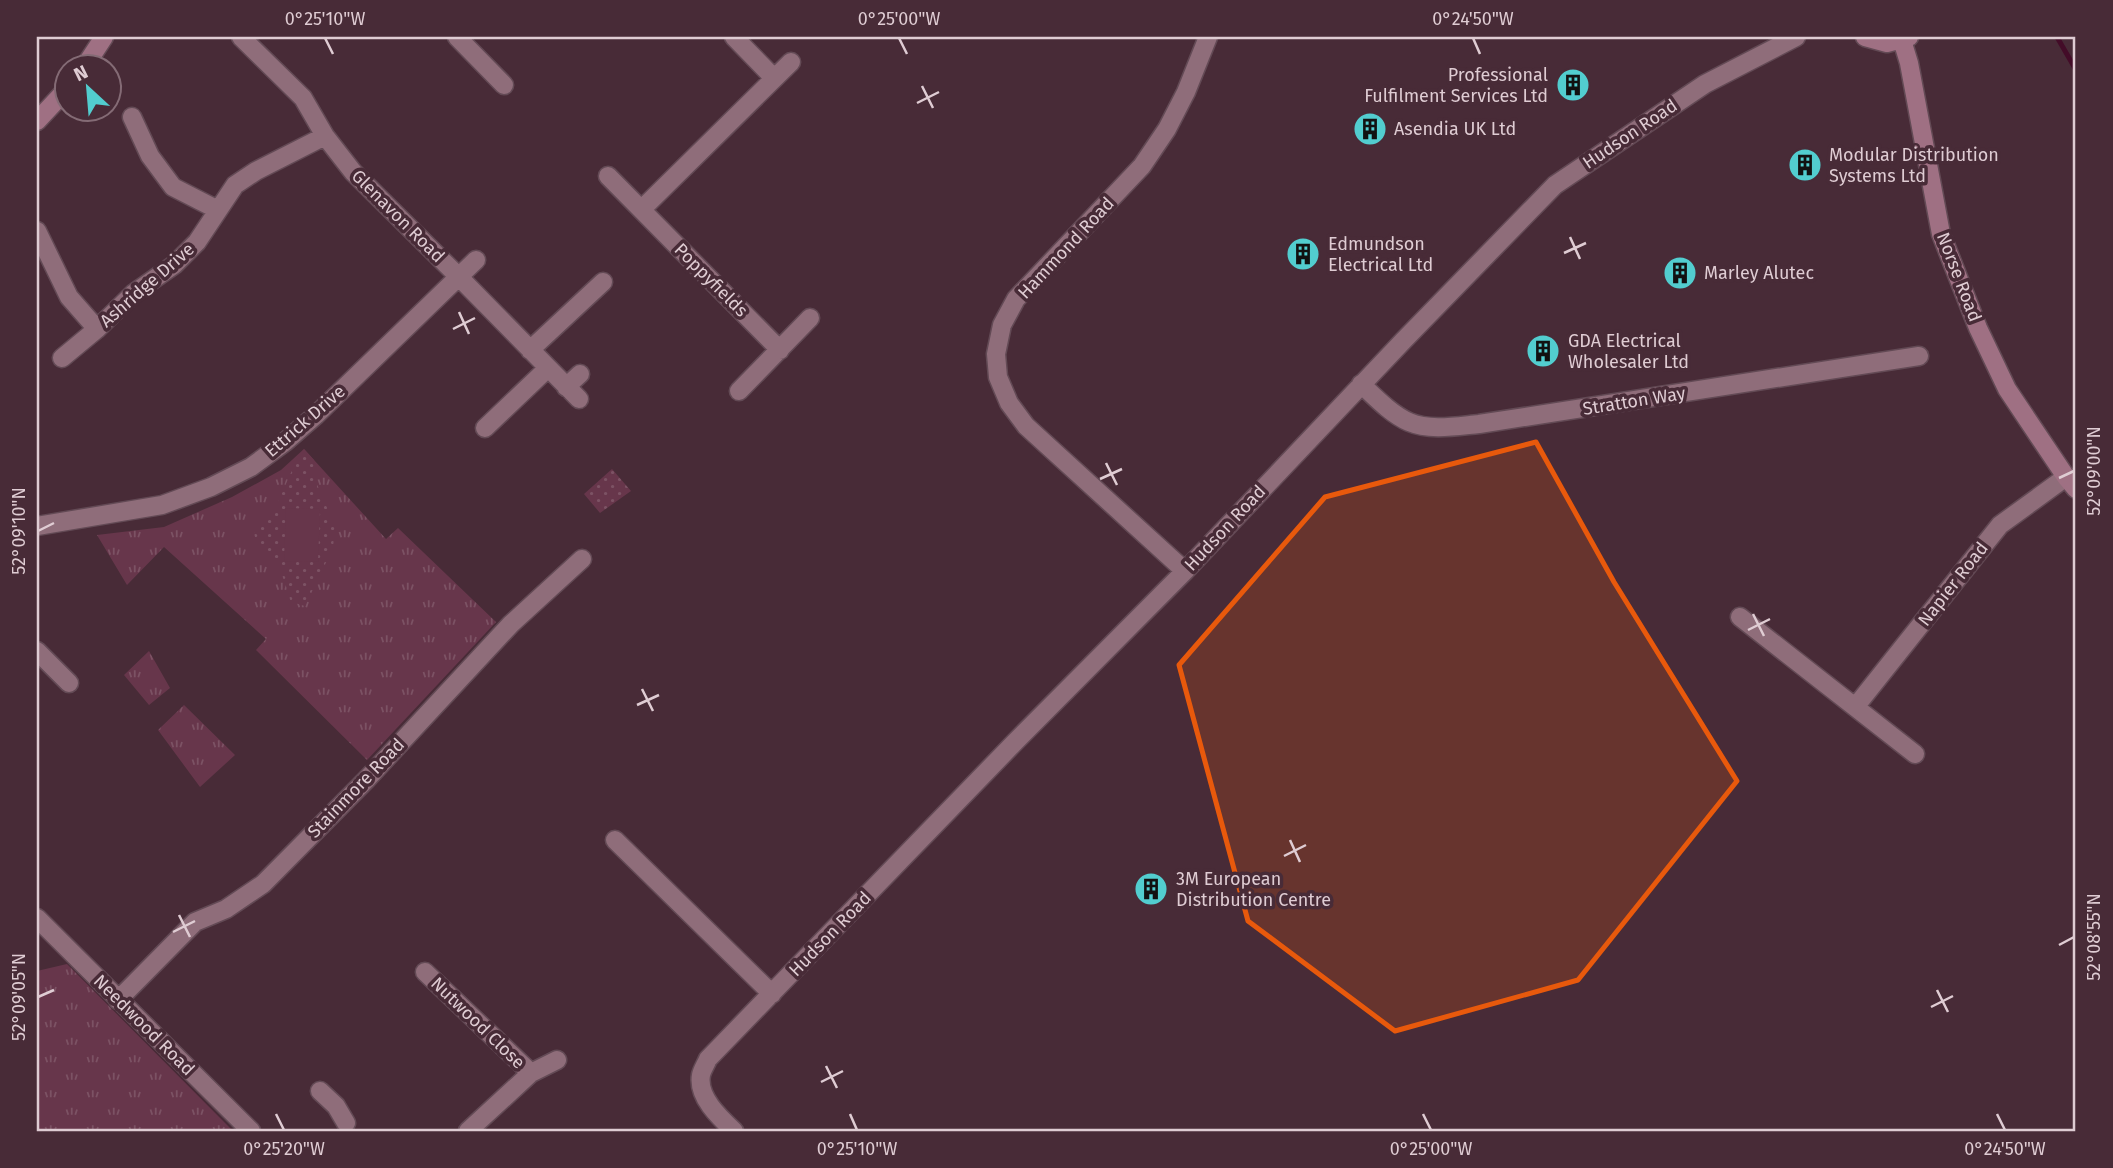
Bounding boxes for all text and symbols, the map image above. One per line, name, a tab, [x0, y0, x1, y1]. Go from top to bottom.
text: 0°25'10"W	[285, 8, 365, 30]
text: 0°25'00"W	[858, 8, 940, 30]
text: 0°24'50"W	[1432, 8, 1514, 30]
north arrow	[52, 52, 122, 122]
text: N	[70, 60, 91, 86]
place label: Professional Fulfilment Services Ltd	[1364, 64, 1548, 107]
building icon: Professional Fulfilment Services Ltd	[1554, 66, 1592, 104]
street label: Hudson Road	[1579, 94, 1681, 174]
building icon: Asendia UK Ltd	[1351, 110, 1389, 148]
place label: Asendia UK Ltd	[1394, 118, 1516, 140]
place label: Modular Distribution Systems Ltd	[1829, 144, 1999, 187]
building icon: Modular Distribution Systems Ltd	[1786, 146, 1824, 184]
street label: Glenavon Road	[347, 165, 449, 267]
street label: Hammond Road	[1013, 193, 1119, 303]
street label: Norse Road	[1932, 229, 1986, 325]
place label: Edmundson Electrical Ltd	[1328, 233, 1433, 276]
building icon: Edmundson Electrical Ltd	[1284, 235, 1322, 273]
street label: Ashridge Drive	[95, 238, 199, 332]
street label: Poppyfields	[670, 239, 752, 321]
building icon: Marley Alutec	[1661, 254, 1699, 292]
place label: Marley Alutec	[1704, 262, 1814, 284]
place label: GDA Electrical Wholesaler Ltd	[1568, 330, 1689, 373]
building icon: GDA Electrical Wholesaler Ltd	[1524, 332, 1562, 370]
street label: Ettrick Drive	[260, 380, 350, 462]
street label: Stratton Way	[1581, 382, 1687, 420]
text: 52°09'00"N	[2083, 426, 2105, 516]
street label: Hudson Road	[1180, 481, 1270, 575]
text: 52°09'10"N	[8, 487, 30, 575]
street label: Napier Road	[1913, 537, 1993, 631]
street label: Stainmore Road	[303, 734, 409, 842]
place label: 3M European Distribution Centre	[1176, 868, 1331, 911]
building icon: 3M European Distribution Centre	[1132, 870, 1170, 908]
street label: Hudson Road	[784, 887, 876, 981]
text: 52°08'55"N	[2083, 893, 2105, 981]
text: 52°09'05"N	[8, 953, 30, 1041]
street label: Needwood Road	[89, 970, 199, 1080]
street label: Nutwood Close	[426, 973, 530, 1073]
text: 0°25'20"W	[243, 1138, 325, 1160]
text: 0°25'10"W	[817, 1138, 897, 1160]
text: 0°25'00"W	[1390, 1138, 1472, 1160]
text: 0°24'50"W	[1964, 1138, 2046, 1160]

